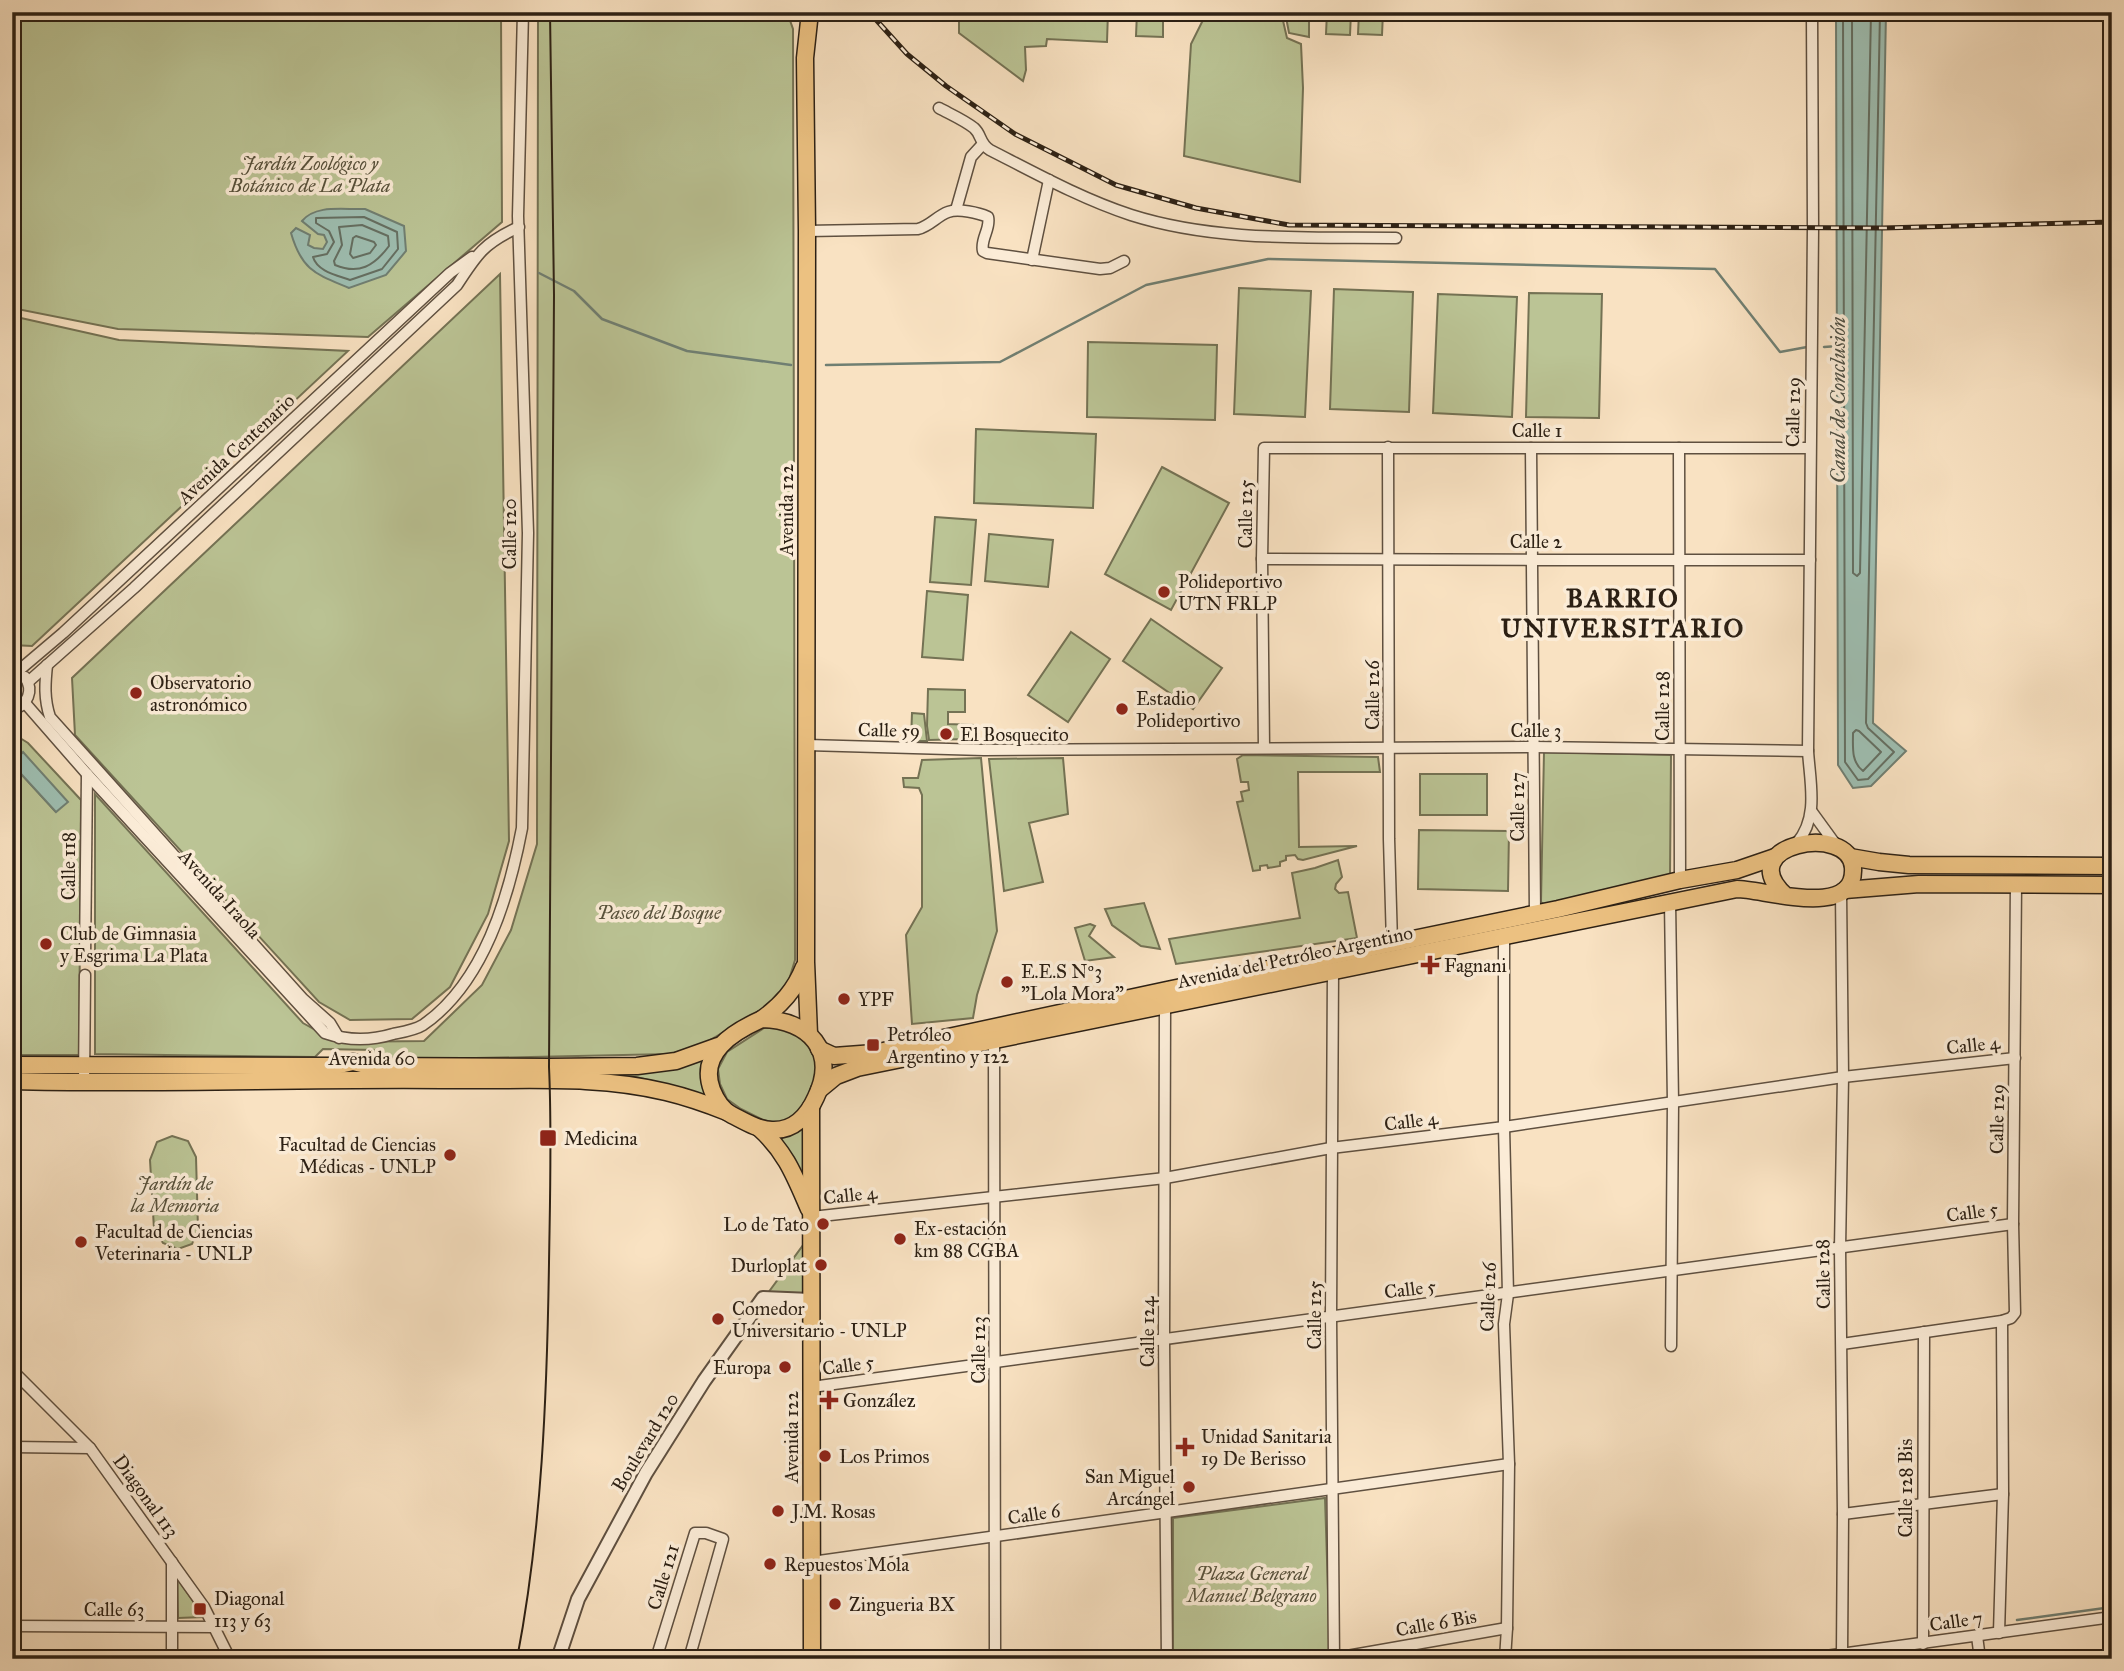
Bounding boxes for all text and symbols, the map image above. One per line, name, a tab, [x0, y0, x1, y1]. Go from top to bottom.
park label: Jardín Zoológico y Botánico de La Plata	[229, 152, 390, 197]
water label: Canal de Conclusión	[1825, 317, 1851, 483]
street label: Calle 129	[1781, 377, 1805, 447]
street label: Avenida Centenario	[172, 389, 300, 510]
street label: Calle 1	[1512, 419, 1562, 442]
street label: Avenida 122	[775, 463, 798, 557]
street label: Calle 125	[1234, 479, 1257, 548]
street label: Calle 120	[498, 498, 521, 570]
street label: Calle 2	[1510, 530, 1563, 553]
place label: Polideportivo UTN FRLP	[1178, 570, 1283, 615]
district label: BARRIO UNIVERSITARIO	[1501, 582, 1745, 644]
marker: Polideportivo UTN FRLP	[1156, 584, 1172, 600]
street label: Calle 126	[1361, 659, 1384, 730]
place label: Observatorio astronómico	[150, 671, 252, 716]
street label: Calle 128	[1651, 671, 1674, 741]
marker: Observatorio astronómico	[128, 685, 144, 701]
place label: Estadio Polideportivo	[1136, 687, 1241, 732]
marker: Estadio Polideportivo	[1114, 701, 1130, 717]
street label: Calle 59	[858, 718, 920, 742]
street label: Calle 3	[1511, 719, 1561, 742]
place label: El Bosquecito	[960, 723, 1069, 747]
marker: El Bosquecito	[938, 726, 954, 742]
street label: Calle 127	[1506, 772, 1529, 842]
street label: Calle 118	[57, 832, 80, 900]
street label: Avenida Iraola	[173, 844, 267, 944]
park label: Paseo del Bosque	[597, 901, 722, 924]
street label: Avenida del Petróleo Argentino	[1174, 921, 1415, 994]
place label: Club de Gimnasia y Esgrima La Plata	[60, 922, 209, 968]
marker: Club de Gimnasia y Esgrima La Plata	[38, 936, 54, 952]
place label: Fagnani	[1444, 954, 1507, 978]
marker: Fagnani	[1422, 957, 1438, 973]
place label: E.E.S Nº3 "Lola Mora"	[1021, 960, 1124, 1005]
marker: E.E.S Nº3 "Lola Mora"	[999, 974, 1015, 990]
place label: YPF	[858, 988, 894, 1011]
marker: YPF	[836, 991, 852, 1007]
place label: Petróleo Argentino y 122	[886, 1023, 1010, 1069]
street label: Calle 4	[1945, 1031, 2001, 1059]
marker: Petróleo Argentino y 122	[865, 1037, 881, 1053]
street label: Avenida 60	[328, 1047, 415, 1070]
street label: Calle 129	[1985, 1084, 2009, 1154]
street label: Calle 4	[1383, 1106, 1440, 1136]
place label: Medicina	[564, 1127, 639, 1150]
marker: Medicina	[538, 1128, 558, 1148]
place label: Facultad de Ciencias Médicas - UNLP	[278, 1133, 436, 1178]
marker: Facultad de Ciencias Médicas - UNLP	[442, 1147, 458, 1163]
park label: Jardín de la Memoria	[130, 1172, 219, 1217]
street label: Calle 4	[822, 1181, 878, 1209]
street label: Calle 5	[1945, 1197, 2000, 1227]
place label: Lo de Tato	[723, 1213, 809, 1236]
marker: Lo de Tato	[815, 1216, 831, 1232]
place label: Ex-estación km 88 CGBA	[914, 1217, 1020, 1262]
place label: Facultad de Ciencias Veterinaria - UNLP	[94, 1220, 253, 1265]
marker: Ex-estación km 88 CGBA	[892, 1231, 908, 1247]
marker: Facultad de Ciencias Veterinaria - UNLP	[73, 1234, 89, 1250]
street label: Calle 128	[1811, 1239, 1835, 1309]
place label: Durloplat	[731, 1254, 807, 1277]
marker: Durloplat	[813, 1257, 829, 1273]
street label: Calle 126	[1475, 1260, 1501, 1332]
street label: Calle 5	[1383, 1274, 1437, 1304]
street label: Calle 125	[1303, 1280, 1326, 1349]
street label: Calle 124	[1136, 1296, 1159, 1367]
place label: Comedor Universitario - UNLP	[732, 1297, 907, 1342]
marker: Comedor Universitario - UNLP	[710, 1311, 726, 1327]
street label: Calle 123	[967, 1316, 990, 1384]
street label: Calle 5	[821, 1350, 876, 1380]
place label: Europa	[713, 1356, 772, 1379]
marker: Europa	[777, 1359, 793, 1375]
street label: Boulevard 120	[607, 1388, 683, 1496]
place label: González	[843, 1389, 916, 1412]
street label: Avenida 122	[780, 1390, 803, 1484]
marker: González	[821, 1392, 837, 1408]
place label: Unidad Sanitaria 19 De Berisso	[1201, 1425, 1333, 1470]
marker: Unidad Sanitaria 19 De Berisso	[1175, 1437, 1195, 1457]
street label: Calle 128 Bis	[1894, 1438, 1917, 1537]
place label: Los Primos	[839, 1445, 930, 1468]
marker: Los Primos	[817, 1448, 833, 1464]
street label: Diagonal 113	[107, 1450, 184, 1543]
place label: San Miguel Arcángel	[1085, 1465, 1176, 1511]
marker: San Miguel Arcángel	[1181, 1479, 1197, 1495]
street label: Calle 6	[1006, 1498, 1063, 1529]
place label: J.M. Rosas	[790, 1500, 876, 1524]
marker: J.M. Rosas	[770, 1503, 786, 1519]
street label: Calle 121	[642, 1541, 684, 1613]
place label: Repuestos Mola	[784, 1553, 910, 1576]
marker: Repuestos Mola	[762, 1556, 778, 1572]
park label: Plaza General Manuel Belgrano	[1185, 1562, 1317, 1607]
place label: Diagonal 113 y 63	[214, 1587, 285, 1632]
place label: Zingueria BX	[849, 1593, 955, 1617]
marker: Zingueria BX	[827, 1596, 843, 1612]
street label: Calle 63	[84, 1598, 144, 1621]
marker: Diagonal 113 y 63	[192, 1601, 208, 1617]
street label: Calle 6 Bis	[1394, 1605, 1478, 1641]
street label: Calle 7	[1928, 1606, 1984, 1636]

